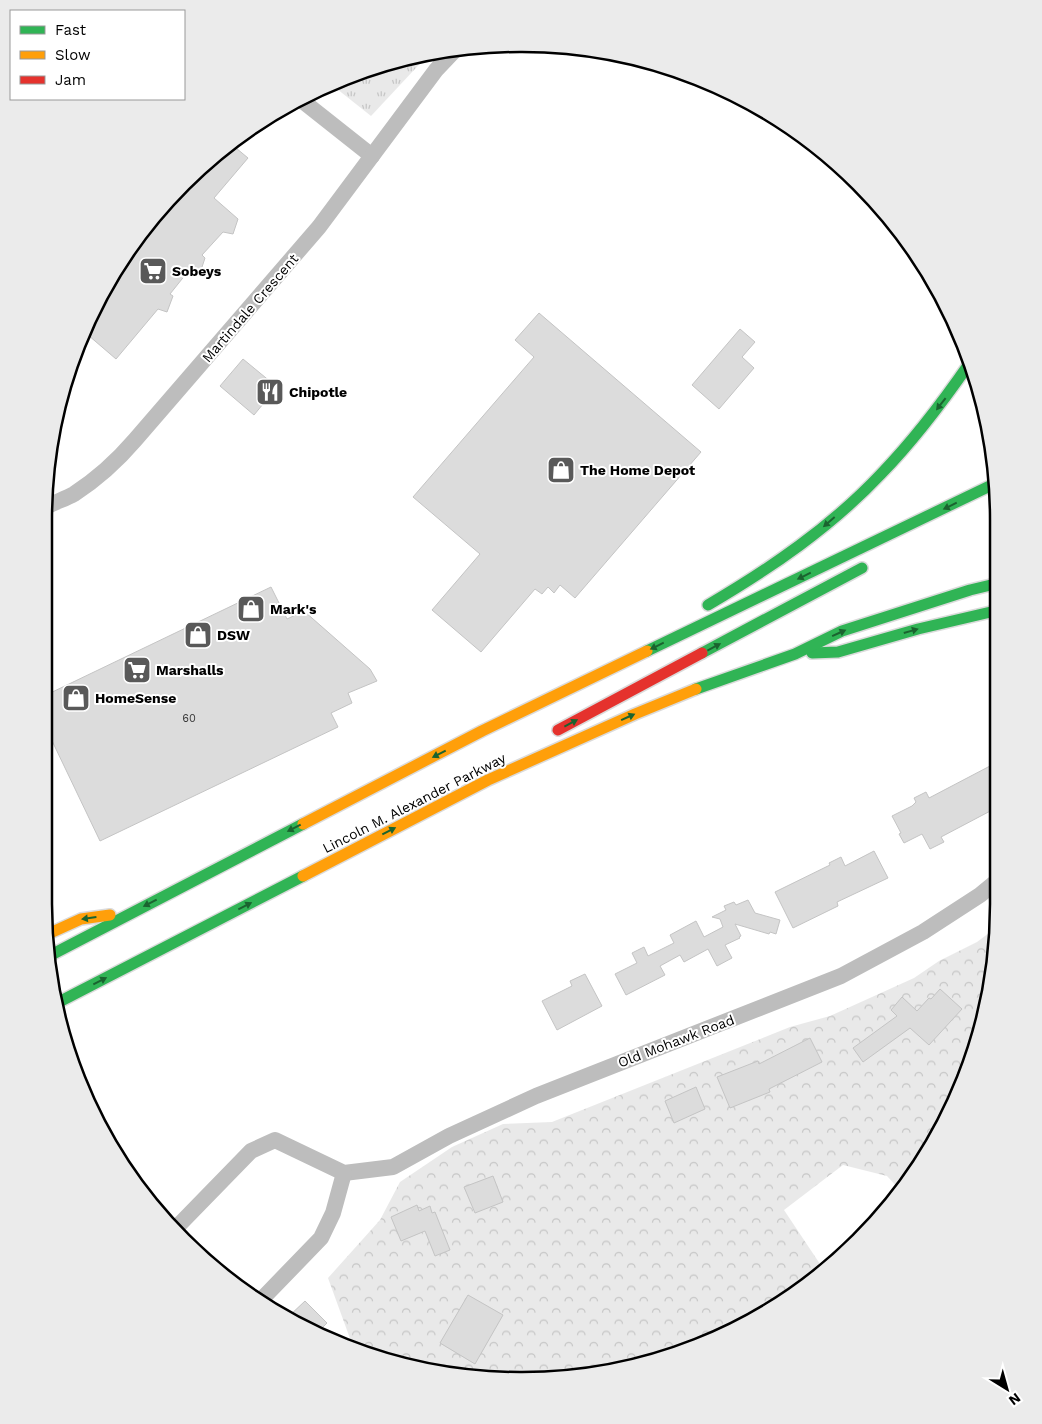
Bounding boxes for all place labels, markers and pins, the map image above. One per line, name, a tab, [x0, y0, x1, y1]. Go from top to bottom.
supermarket icon: Sobeys	[138, 256, 168, 286]
place label: Sobeys	[172, 263, 222, 279]
restaurant icon: Chipotle	[255, 377, 285, 407]
place label: Chipotle	[289, 384, 347, 400]
shop icon: The Home Depot	[546, 455, 576, 485]
place label: The Home Depot	[580, 462, 695, 478]
shop icon: Mark's	[236, 594, 266, 624]
place label: Mark's	[270, 601, 317, 617]
shop icon: DSW	[183, 620, 213, 650]
place label: DSW	[217, 627, 250, 643]
supermarket icon: Marshalls	[122, 655, 152, 685]
place label: Marshalls	[156, 662, 224, 678]
shop icon: HomeSense	[61, 683, 91, 713]
place label: HomeSense	[95, 690, 176, 706]

